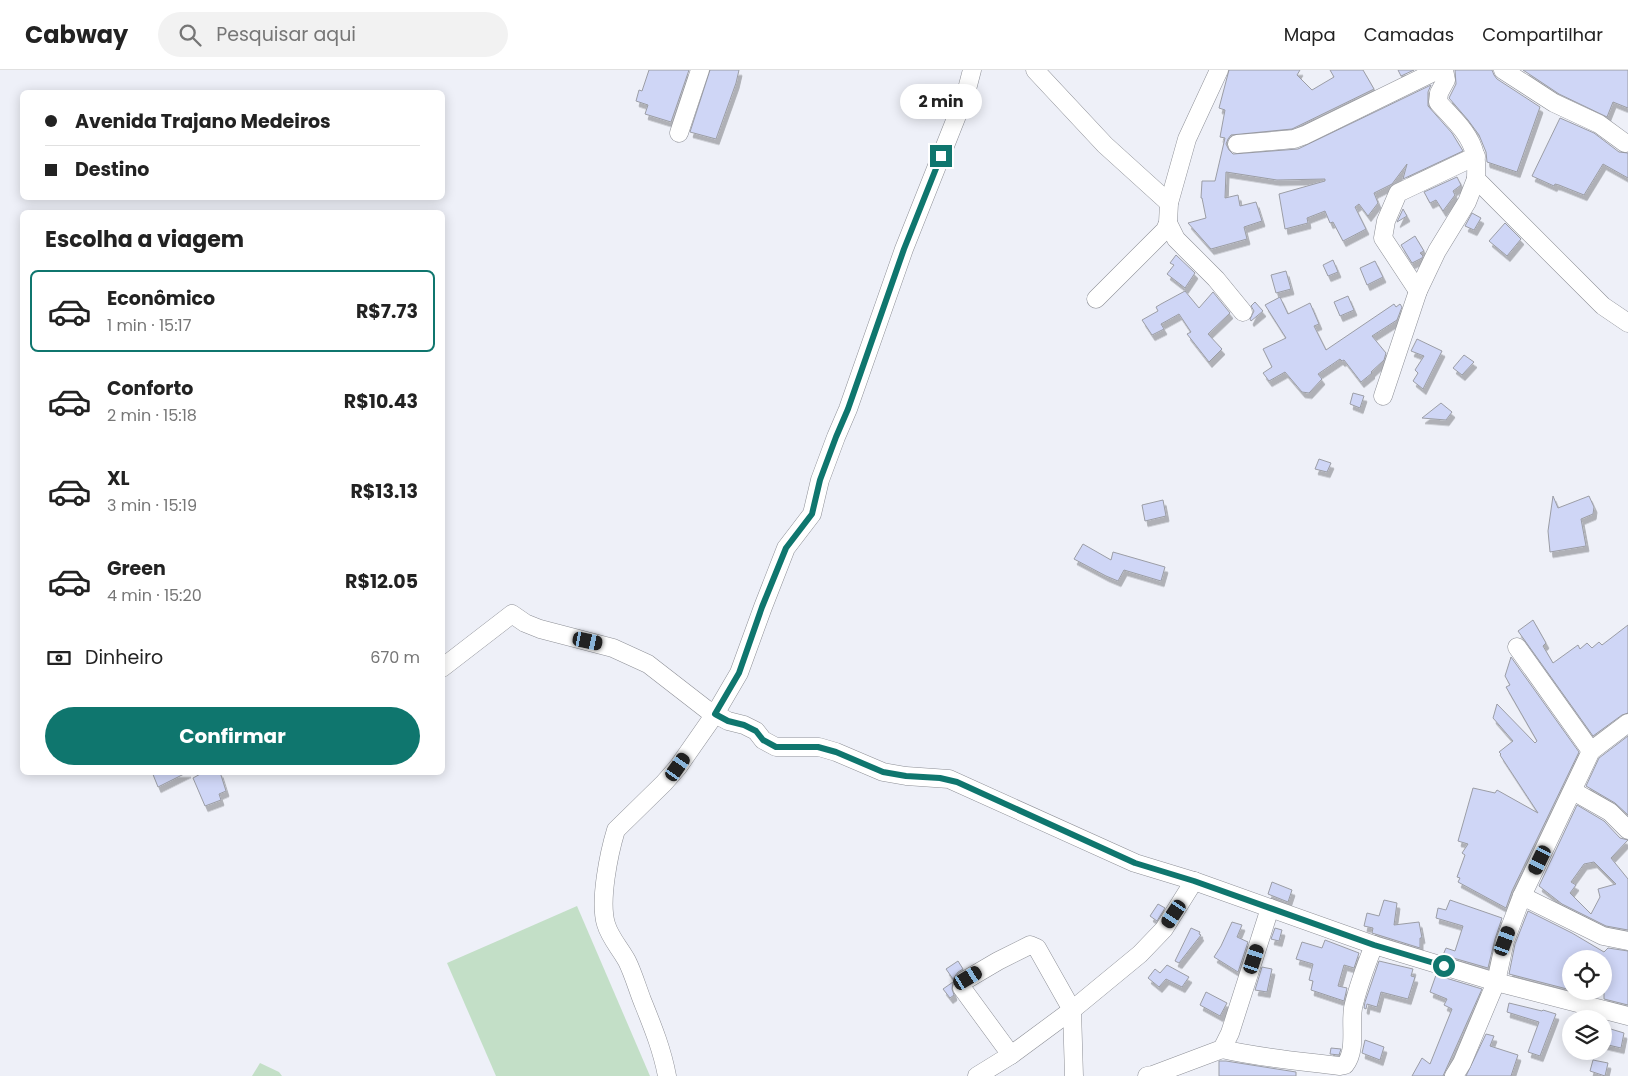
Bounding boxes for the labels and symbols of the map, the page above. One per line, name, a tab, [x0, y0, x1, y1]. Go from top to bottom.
callout: 2 min	[900, 83, 982, 118]
route end	[930, 145, 952, 167]
car	[571, 631, 604, 651]
car	[663, 750, 692, 784]
car	[1526, 843, 1553, 877]
car	[1159, 897, 1188, 931]
car	[1492, 924, 1517, 958]
car	[1242, 942, 1265, 976]
route start	[1433, 955, 1455, 977]
car	[951, 964, 984, 992]

